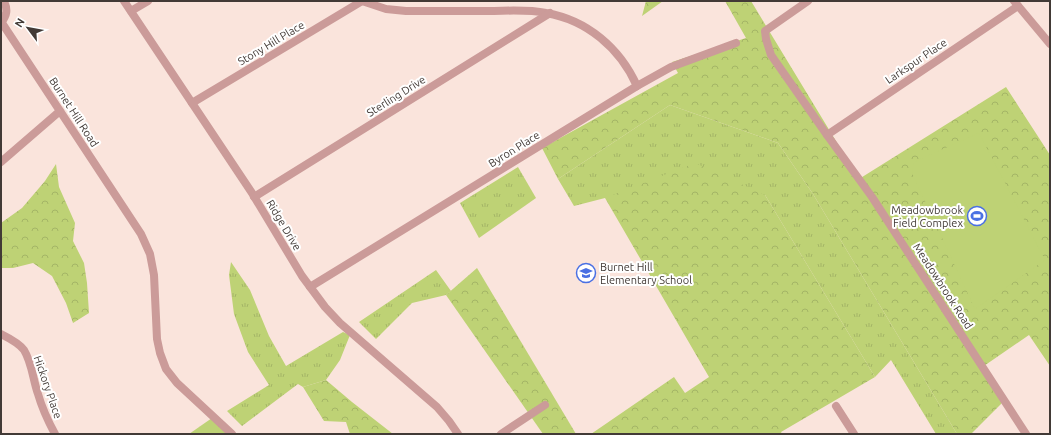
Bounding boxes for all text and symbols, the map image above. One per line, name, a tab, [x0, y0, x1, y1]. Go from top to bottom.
north arrow	[8, 8, 48, 48]
text: N	[12, 16, 27, 29]
street label: Stony Hill Place	[236, 18, 306, 68]
street label: Larkspur Place	[883, 36, 949, 86]
street label: Sterling Drive	[364, 73, 428, 119]
street label: Burnet Hill Road	[47, 75, 101, 149]
street label: Byron Place	[486, 129, 542, 169]
street label: Ridge Drive	[264, 198, 304, 252]
place label: Meadowbrook Field Complex	[891, 204, 963, 229]
sports icon: Meadowbrook Field Complex	[966, 205, 988, 227]
street label: Meadowbrook Road	[911, 241, 975, 331]
place label: Burnet Hill Elementary School	[600, 261, 692, 286]
school or university icon: Burnet Hill Elementary School	[575, 262, 597, 284]
street label: Hickory Place	[32, 354, 64, 420]

